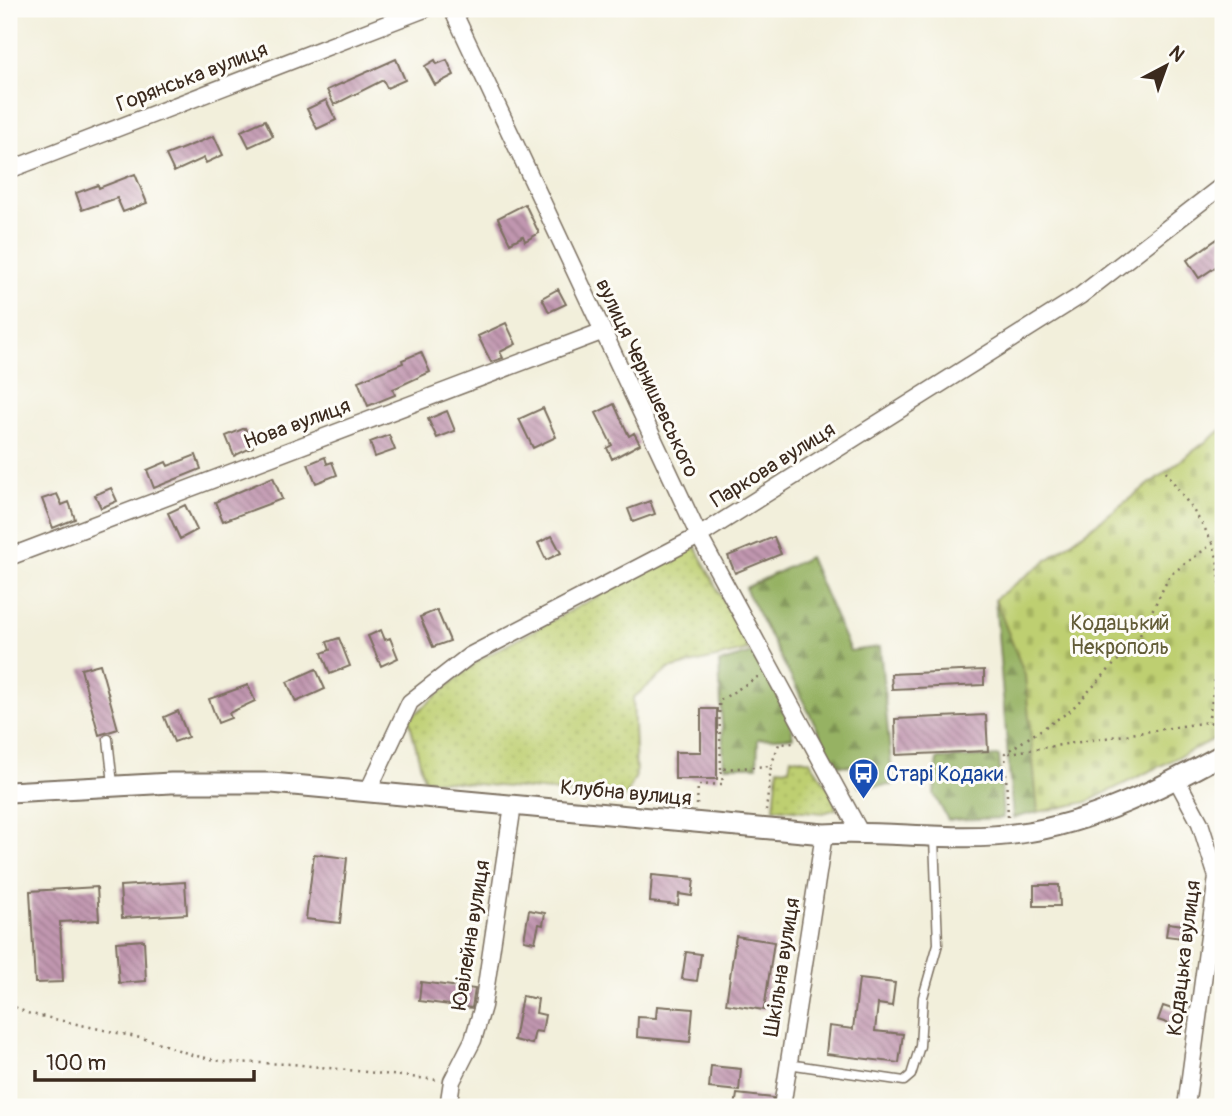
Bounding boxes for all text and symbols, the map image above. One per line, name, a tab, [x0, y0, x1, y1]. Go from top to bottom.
north arrow	[1130, 32, 1200, 102]
street label: Горянська вулиця	[113, 36, 271, 118]
text: N	[1164, 41, 1189, 67]
street label: вулиця Чернишевського	[589, 274, 705, 482]
street label: Нова вулиця	[240, 392, 354, 456]
street label: Паркова вулиця	[706, 416, 840, 514]
park label: Кодацький Некрополь	[1071, 610, 1169, 661]
bus stop icon: Старі Кодаки	[846, 757, 880, 801]
place label: Старі Кодаки	[886, 761, 1003, 788]
street label: Клубна вулиця	[559, 774, 693, 812]
street label: Ювілейна вулиця	[446, 858, 496, 1012]
street label: Кодацька вулиця	[1161, 879, 1207, 1037]
street label: Шкільна вулиця	[758, 896, 806, 1038]
scale bar	[35, 1039, 254, 1083]
text: 100 m	[46, 1050, 106, 1077]

